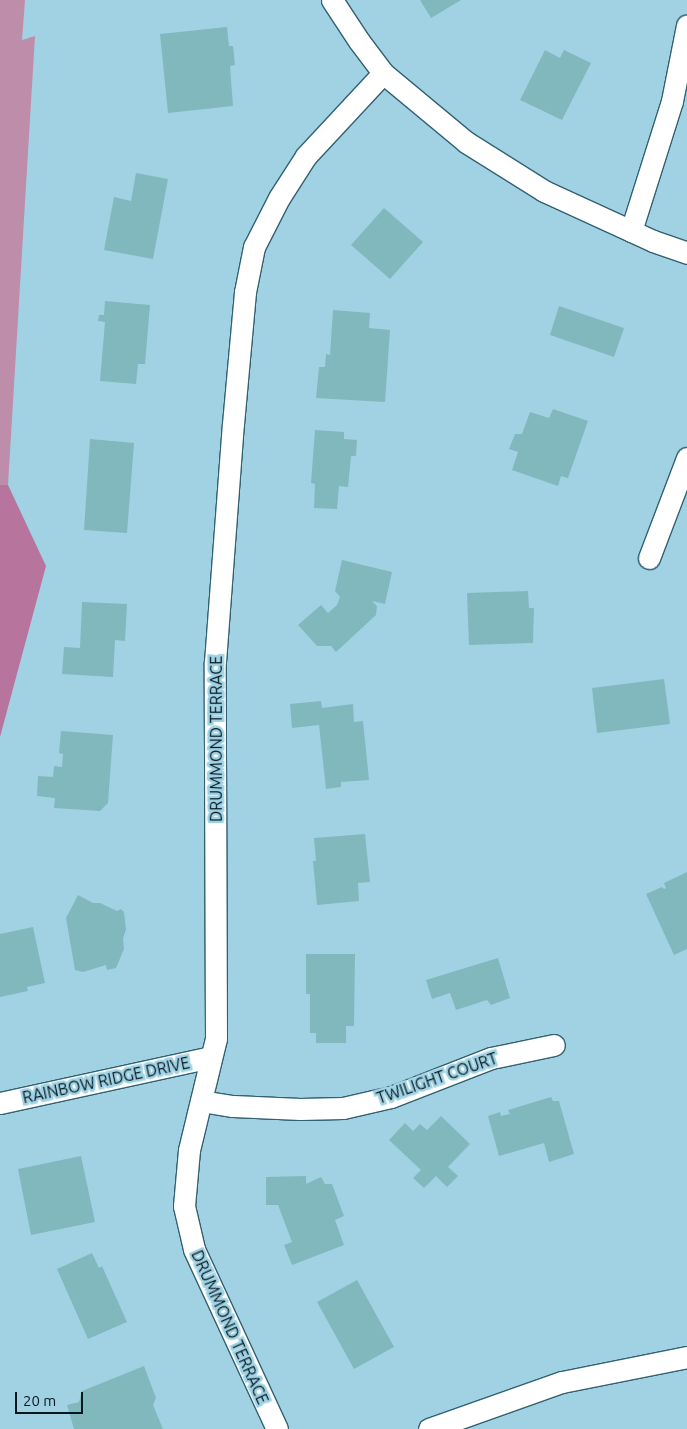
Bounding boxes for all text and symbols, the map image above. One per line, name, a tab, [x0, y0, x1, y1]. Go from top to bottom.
street label: DRUMMOND TERRACE	[206, 656, 226, 822]
street label: TWILIGHT COURT	[374, 1048, 500, 1108]
street label: RAINBOW RIDGE DRIVE	[21, 1053, 191, 1107]
street label: DRUMMOND TERRACE	[187, 1247, 273, 1407]
scale bar	[18, 1382, 85, 1414]
text: 20 m	[23, 1392, 56, 1409]

